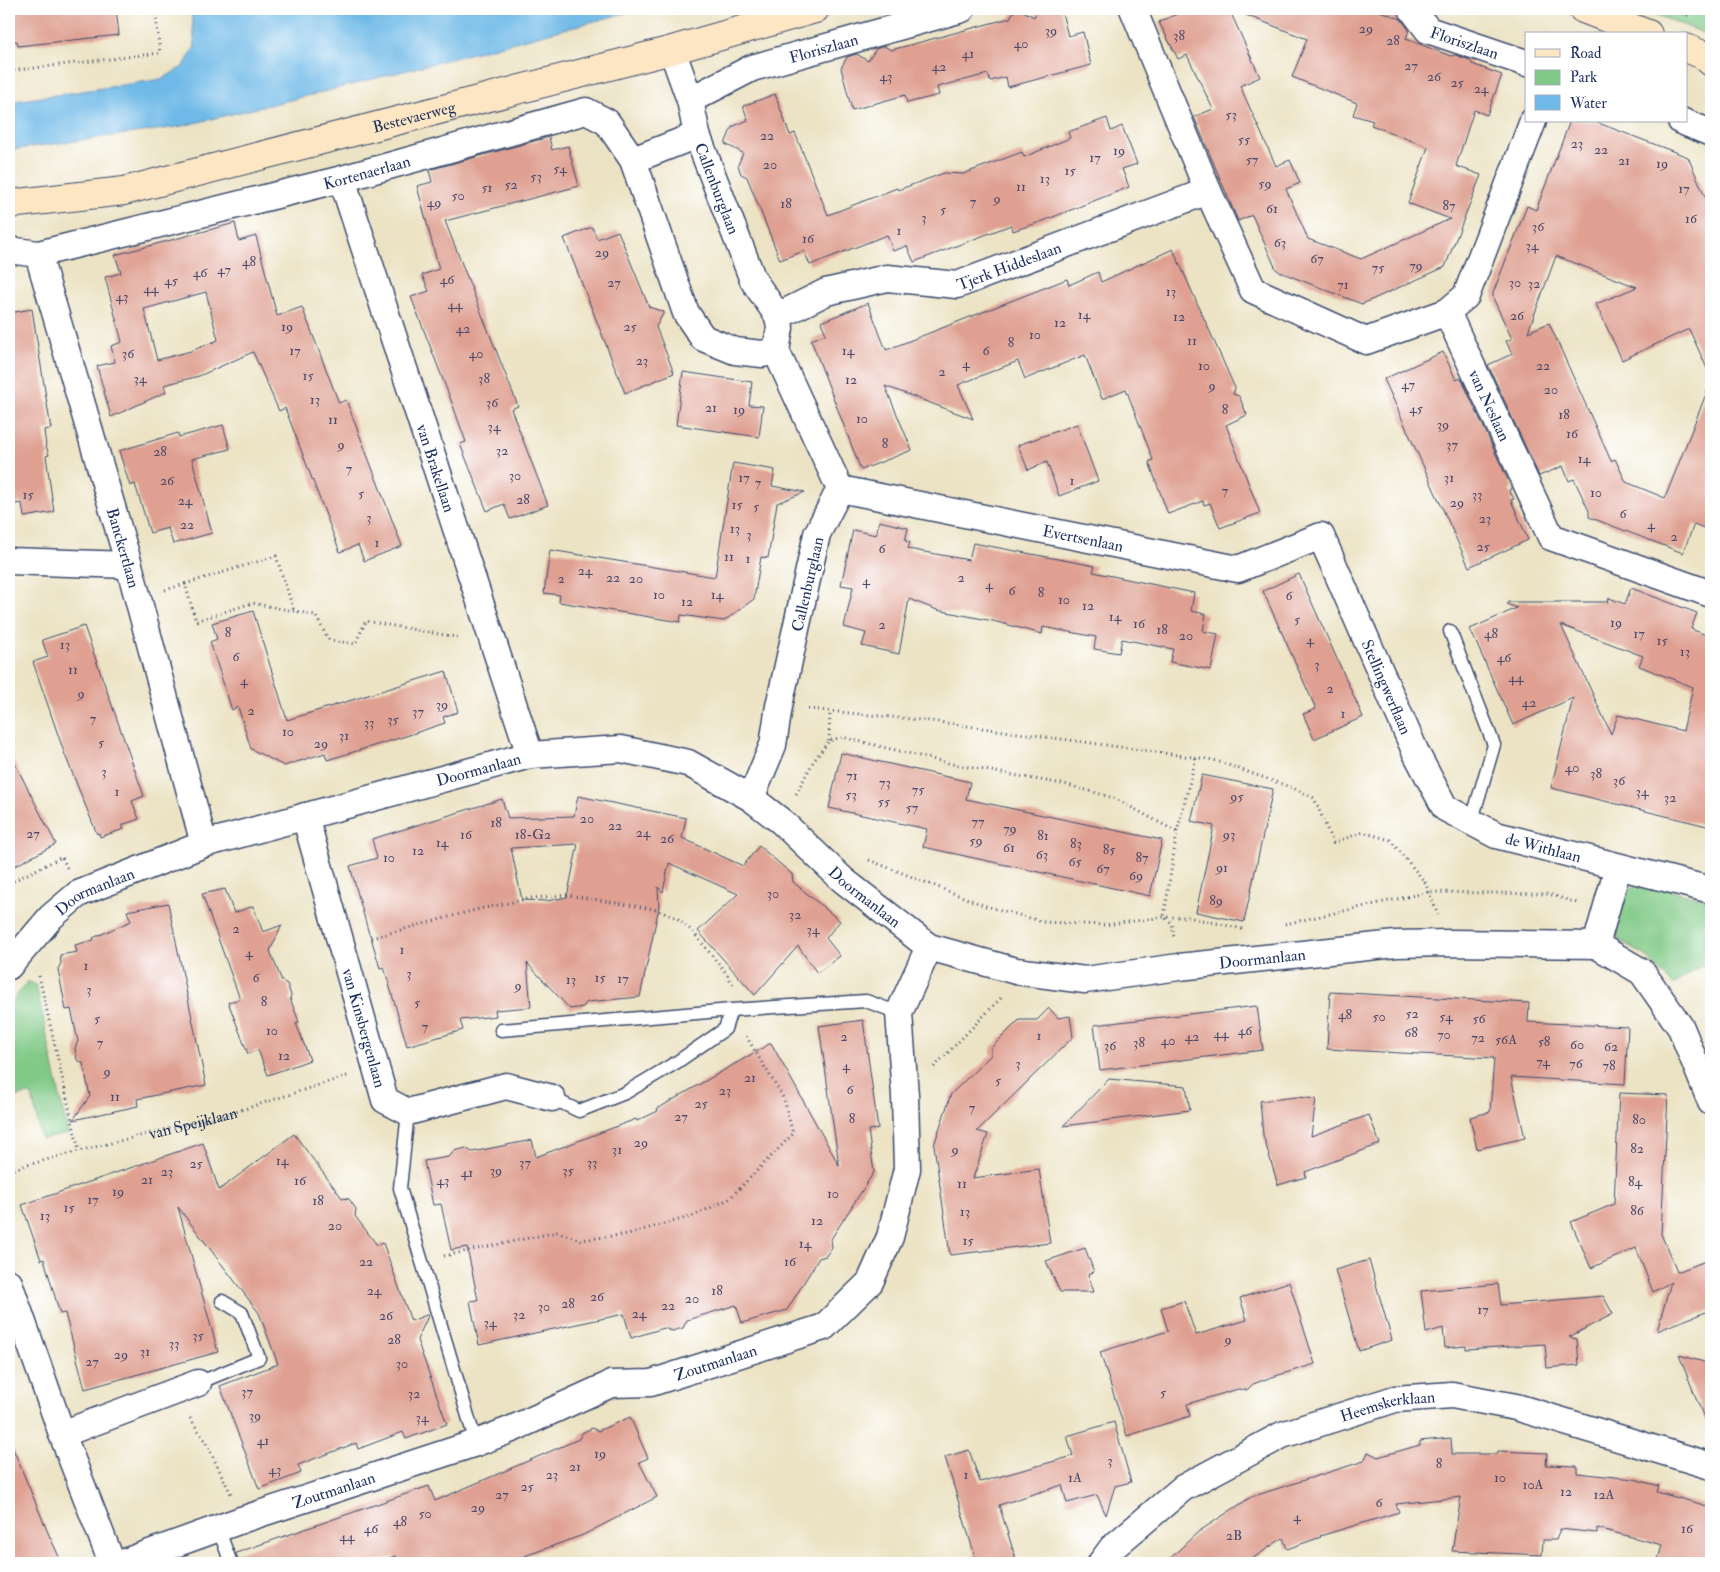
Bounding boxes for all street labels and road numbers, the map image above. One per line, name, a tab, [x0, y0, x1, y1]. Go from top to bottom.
street label: Floriszlaan	[1428, 22, 1501, 64]
street label: Floriszlaan	[787, 30, 861, 68]
street label: Bestevaerweg	[370, 97, 459, 138]
street label: Callenburglaan	[690, 140, 743, 237]
street label: Kortenaerlaan	[321, 151, 413, 194]
street label: Tjerk Hiddeslaan	[954, 238, 1064, 295]
street label: van Neslaan	[1464, 366, 1514, 445]
street label: van Brakellaan	[411, 421, 459, 515]
street label: Banckertlaan	[102, 506, 144, 590]
street label: Evertsenlaan	[1041, 521, 1125, 557]
street label: Callenburglaan	[787, 535, 829, 634]
street label: Stellingwerflaan	[1357, 637, 1416, 738]
street label: Doormanlaan	[434, 749, 523, 791]
street label: de Withlaan	[1503, 829, 1583, 867]
street label: Doormanlaan	[824, 862, 905, 932]
street label: Doormanlaan	[51, 864, 137, 920]
street label: Doormanlaan	[1218, 945, 1307, 974]
street label: van Kinsbergenlaan	[337, 965, 390, 1090]
street label: van Speijklaan	[146, 1103, 240, 1144]
street label: Zoutmanlaan	[672, 1340, 760, 1386]
street label: Heemskerklaan	[1338, 1387, 1436, 1427]
street label: Zoutmanlaan	[290, 1468, 378, 1513]

